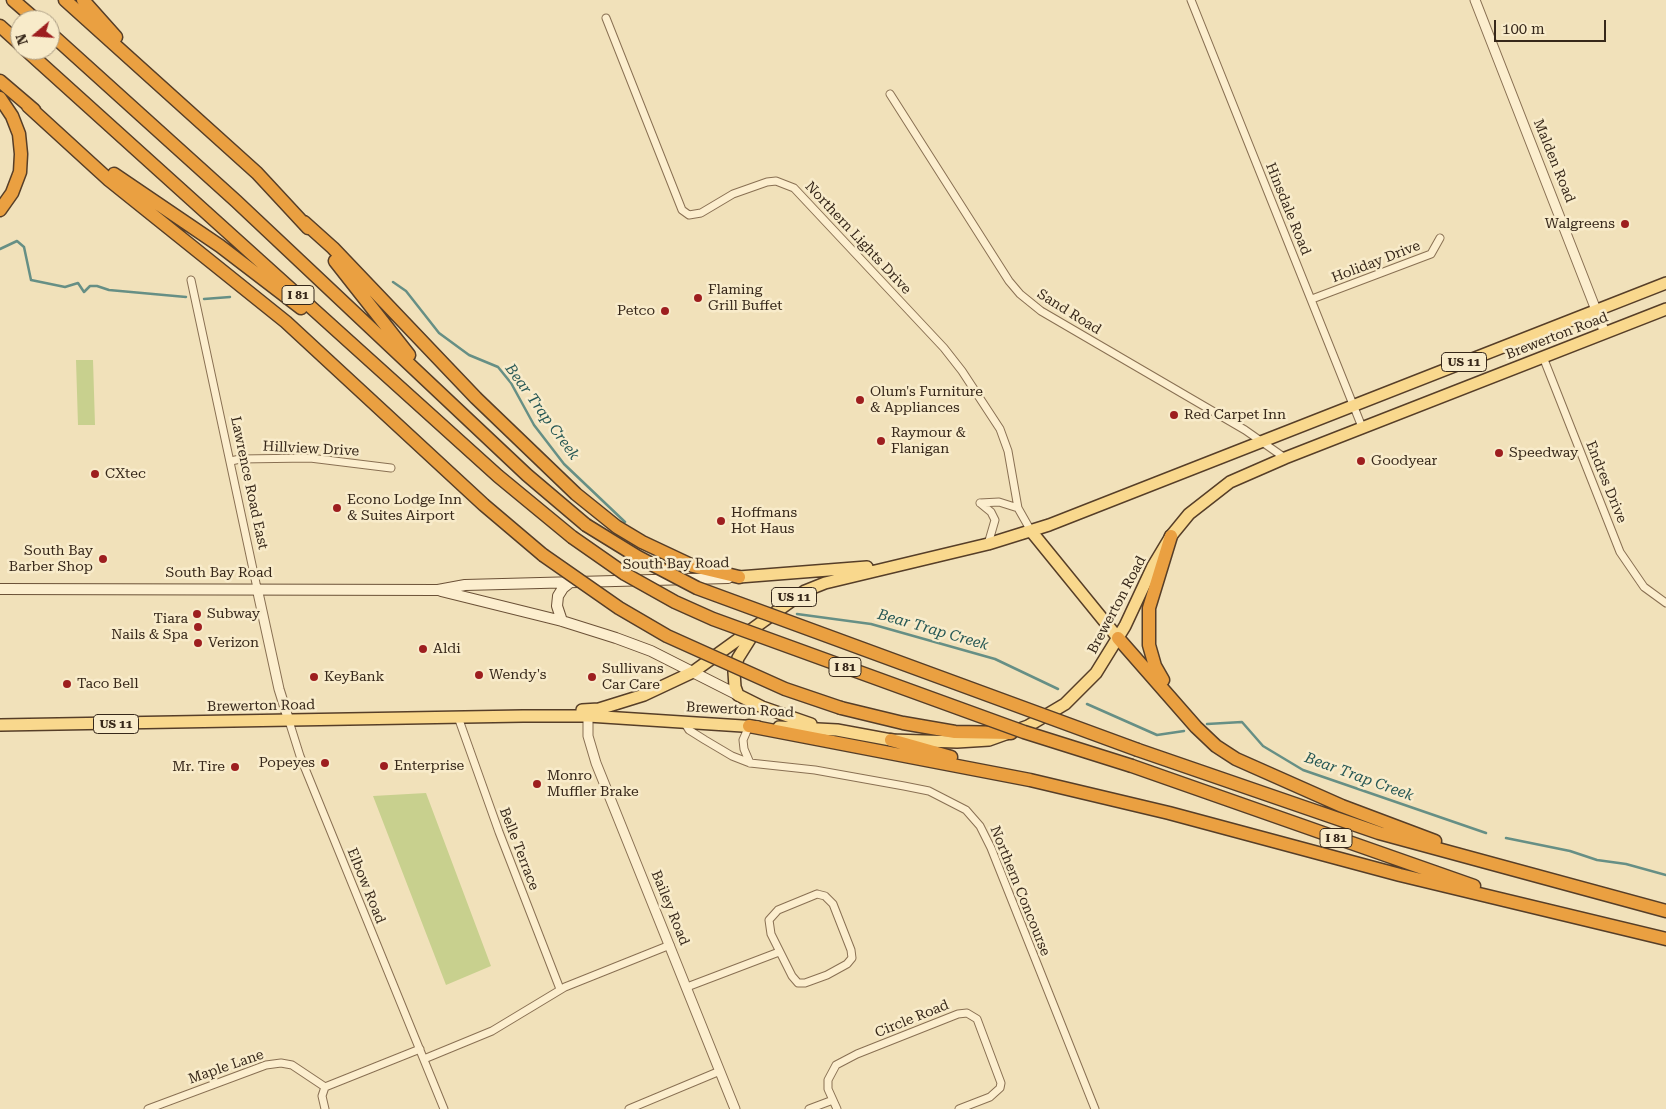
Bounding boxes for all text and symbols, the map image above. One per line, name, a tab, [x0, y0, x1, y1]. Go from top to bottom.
north arrow	[10, 10, 60, 60]
scale bar	[1496, 10, 1608, 42]
text: 100 m	[1502, 20, 1545, 38]
text: N	[12, 32, 31, 47]
street label: Malden Road	[1530, 117, 1578, 205]
street label: Hinsdale Road	[1262, 160, 1314, 258]
street label: Northern Lights Drive	[801, 178, 915, 298]
place label: Walgreens	[1545, 216, 1615, 232]
marker: Walgreens	[1619, 218, 1631, 230]
street label: Holiday Drive	[1329, 237, 1423, 287]
place label: Flaming Grill Buffet	[708, 282, 782, 314]
road number: I 81	[282, 286, 314, 304]
street label: Sand Road	[1034, 286, 1104, 338]
marker: Flaming Grill Buffet	[692, 292, 704, 304]
place label: Petco	[617, 303, 655, 319]
marker: Petco	[659, 305, 671, 317]
street label: Brewerton Road	[1504, 309, 1610, 363]
road number: US 11	[1442, 352, 1486, 372]
water label: Bear Trap Creek	[501, 360, 583, 464]
place label: Olum's Furniture & Appliances	[870, 384, 983, 417]
marker: Olum's Furniture & Appliances	[854, 394, 866, 406]
place label: Red Carpet Inn	[1184, 407, 1286, 423]
marker: Red Carpet Inn	[1168, 409, 1180, 421]
street label: Lawrence Road East	[227, 415, 271, 551]
place label: Raymour & Flanigan	[891, 425, 966, 458]
marker: Raymour & Flanigan	[875, 435, 887, 447]
street label: Hillview Drive	[262, 438, 360, 460]
street label: Endres Drive	[1582, 439, 1630, 525]
place label: Speedway	[1509, 445, 1578, 461]
marker: Speedway	[1493, 447, 1505, 459]
place label: Goodyear	[1371, 453, 1437, 469]
marker: Goodyear	[1355, 455, 1367, 467]
place label: CXtec	[105, 466, 146, 482]
marker: CXtec	[89, 468, 101, 480]
place label: Econo Lodge Inn & Suites Airport	[347, 492, 462, 524]
marker: Econo Lodge Inn & Suites Airport	[331, 502, 343, 514]
place label: Hoffmans Hot Haus	[731, 505, 797, 538]
marker: Hoffmans Hot Haus	[715, 515, 727, 527]
place label: South Bay Barber Shop	[9, 543, 93, 576]
marker: South Bay Barber Shop	[97, 553, 109, 565]
street label: Brewerton Road	[1084, 553, 1150, 657]
street label: South Bay Road	[622, 555, 730, 573]
street label: South Bay Road	[166, 565, 272, 581]
road number: US 11	[772, 588, 816, 606]
place label: Subway	[207, 606, 260, 622]
water label: Bear Trap Creek	[875, 606, 991, 654]
marker: Subway	[191, 608, 203, 620]
place label: Tiara Nails & Spa	[111, 611, 188, 644]
marker: Tiara Nails & Spa	[192, 621, 204, 633]
place label: Verizon	[208, 635, 259, 651]
marker: Verizon	[192, 637, 204, 649]
place label: Aldi	[433, 641, 461, 657]
marker: Aldi	[417, 643, 429, 655]
road number: I 81	[829, 658, 861, 676]
place label: Sullivans Car Care	[602, 661, 664, 694]
place label: Wendy's	[489, 667, 546, 683]
place label: KeyBank	[324, 669, 384, 685]
marker: Wendy's	[473, 669, 485, 681]
marker: KeyBank	[308, 671, 320, 683]
marker: Sullivans Car Care	[586, 671, 598, 683]
place label: Taco Bell	[77, 676, 139, 692]
marker: Taco Bell	[61, 678, 73, 690]
street label: Brewerton Road	[207, 697, 315, 715]
street label: Brewerton Road	[686, 699, 794, 721]
road number: US 11	[94, 714, 138, 734]
water label: Bear Trap Creek	[1302, 749, 1416, 805]
place label: Popeyes	[259, 755, 315, 771]
marker: Popeyes	[319, 757, 331, 769]
place label: Enterprise	[394, 758, 464, 774]
place label: Mr. Tire	[172, 759, 225, 775]
marker: Enterprise	[378, 760, 390, 772]
marker: Mr. Tire	[229, 761, 241, 773]
place label: Monro Muffler Brake	[547, 768, 639, 800]
marker: Monro Muffler Brake	[531, 778, 543, 790]
street label: Belle Terrace	[496, 805, 542, 893]
street label: Northern Concourse	[986, 824, 1054, 958]
road number: I 81	[1320, 828, 1352, 848]
street label: Elbow Road	[343, 846, 389, 926]
street label: Bailey Road	[647, 868, 693, 948]
street label: Circle Road	[873, 997, 951, 1041]
street label: Maple Lane	[186, 1046, 266, 1088]

